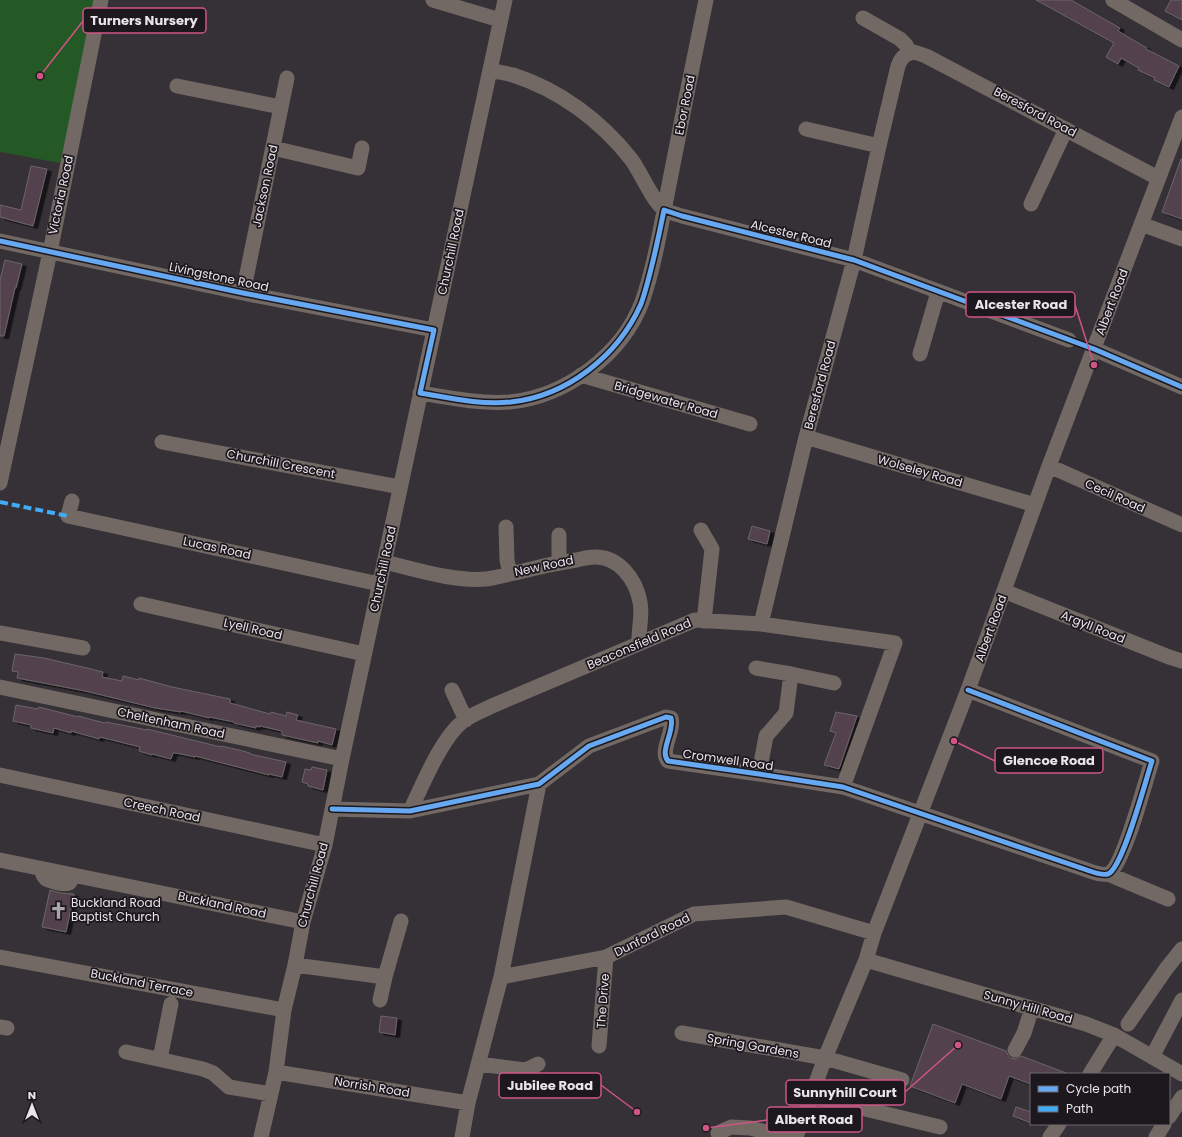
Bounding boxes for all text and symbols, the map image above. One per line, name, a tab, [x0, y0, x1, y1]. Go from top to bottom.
callout: Turners Nursery	[83, 8, 206, 33]
text: Turners Nursery	[90, 11, 199, 30]
street label: Ebor Road	[670, 73, 699, 136]
street label: Beresford Road	[991, 83, 1080, 141]
street label: Jackson Road	[247, 143, 282, 229]
street label: Victoria Road	[44, 154, 77, 236]
street label: Churchill Road	[433, 207, 468, 296]
street label: Alcester Road	[749, 215, 833, 252]
street label: Livingstone Road	[168, 258, 270, 295]
street label: Albert Road	[1091, 266, 1132, 337]
callout: Alcester Road	[966, 292, 1075, 317]
text: Alcester Road	[975, 295, 1067, 314]
street label: Beresford Road	[799, 338, 840, 431]
street label: Bridgewater Road	[612, 377, 720, 422]
street label: Churchill Crescent	[225, 445, 337, 482]
street label: Wolseley Road	[876, 450, 965, 491]
street label: Cecil Road	[1082, 475, 1148, 516]
street label: Churchill Road	[365, 524, 400, 613]
street label: Lucas Road	[182, 532, 253, 563]
street label: New Road	[513, 551, 575, 580]
street label: Albert Road	[971, 592, 1010, 664]
street label: Argyll Road	[1059, 606, 1128, 647]
street label: Lyell Road	[222, 614, 284, 644]
street label: Beaconsfield Road	[584, 614, 694, 673]
street label: Cheltenham Road	[116, 703, 226, 742]
street label: Cromwell Road	[682, 745, 774, 774]
callout: Glencoe Road	[995, 748, 1103, 773]
text: Glencoe Road	[1003, 751, 1095, 770]
street label: Creech Road	[122, 793, 202, 826]
street label: Churchill Road	[293, 840, 332, 929]
street label: Buckland Road	[176, 887, 268, 922]
place label: Buckland Road Baptist Church	[71, 894, 161, 925]
church icon: Buckland Road Baptist Church	[48, 900, 68, 920]
street label: Dunford Road	[611, 909, 693, 960]
street label: Buckland Terrace	[89, 964, 195, 1001]
street label: The Drive	[592, 973, 613, 1029]
street label: Sunny Hill Road	[982, 986, 1075, 1027]
street label: Spring Gardens	[706, 1029, 800, 1062]
street label: Norrish Road	[333, 1072, 411, 1101]
callout: Jubilee Road	[499, 1073, 601, 1098]
legend	[1030, 1073, 1170, 1125]
text: Jubilee Road	[507, 1076, 593, 1095]
callout: Sunnyhill Court	[786, 1080, 905, 1105]
text: Cycle path	[1066, 1080, 1131, 1097]
text: Sunnyhill Court	[793, 1083, 897, 1102]
north arrow	[12, 1085, 52, 1125]
text: N	[28, 1087, 36, 1103]
text: Path	[1066, 1100, 1093, 1117]
callout: Albert Road	[767, 1107, 862, 1132]
text: Albert Road	[775, 1110, 853, 1129]

